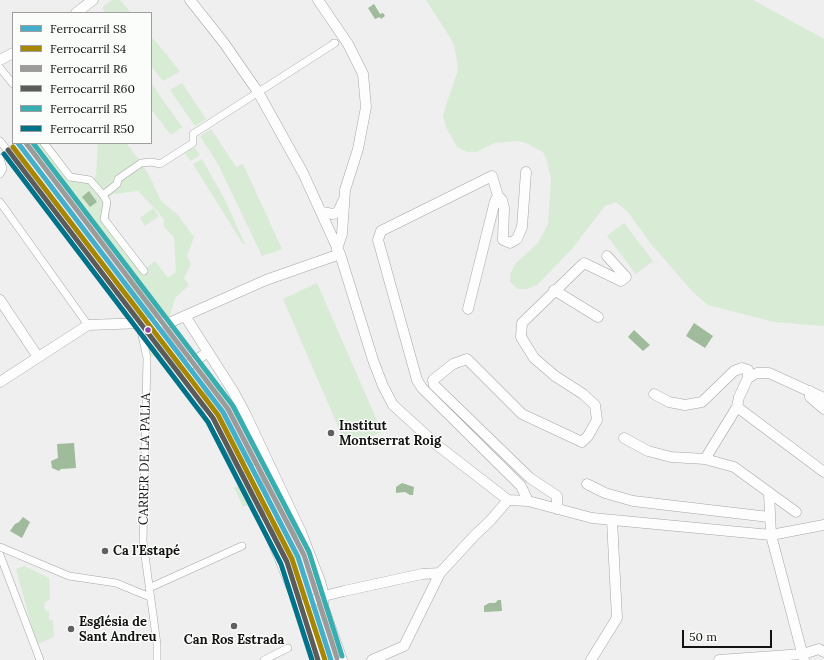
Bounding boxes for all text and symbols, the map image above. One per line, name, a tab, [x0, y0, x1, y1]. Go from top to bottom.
legend	[12, 12, 152, 144]
text: Ferrocarril S8	[50, 21, 127, 36]
text: Ferrocarril S4	[50, 41, 126, 56]
text: Ferrocarril R6	[50, 61, 127, 76]
text: Ferrocarril R60	[50, 81, 135, 96]
text: Ferrocarril R5	[50, 101, 127, 116]
text: Ferrocarril R50	[50, 121, 135, 136]
unlabelled marker	[143, 325, 153, 335]
street label: CARRER DE LA PALLA	[136, 393, 154, 525]
place label: Institut Montserrat Roig	[339, 418, 441, 449]
marker: Institut Montserrat Roig	[326, 428, 336, 438]
place label: Ca l'Estapé	[113, 543, 180, 559]
marker: Ca l'Estapé	[100, 546, 110, 556]
place label: Església de Sant Andreu	[79, 614, 156, 645]
marker: Can Ros Estrada	[229, 621, 239, 631]
scale bar	[684, 622, 774, 648]
marker: Església de Sant Andreu	[66, 624, 76, 634]
text: 50 m	[689, 629, 717, 644]
place label: Can Ros Estrada	[184, 632, 284, 648]

